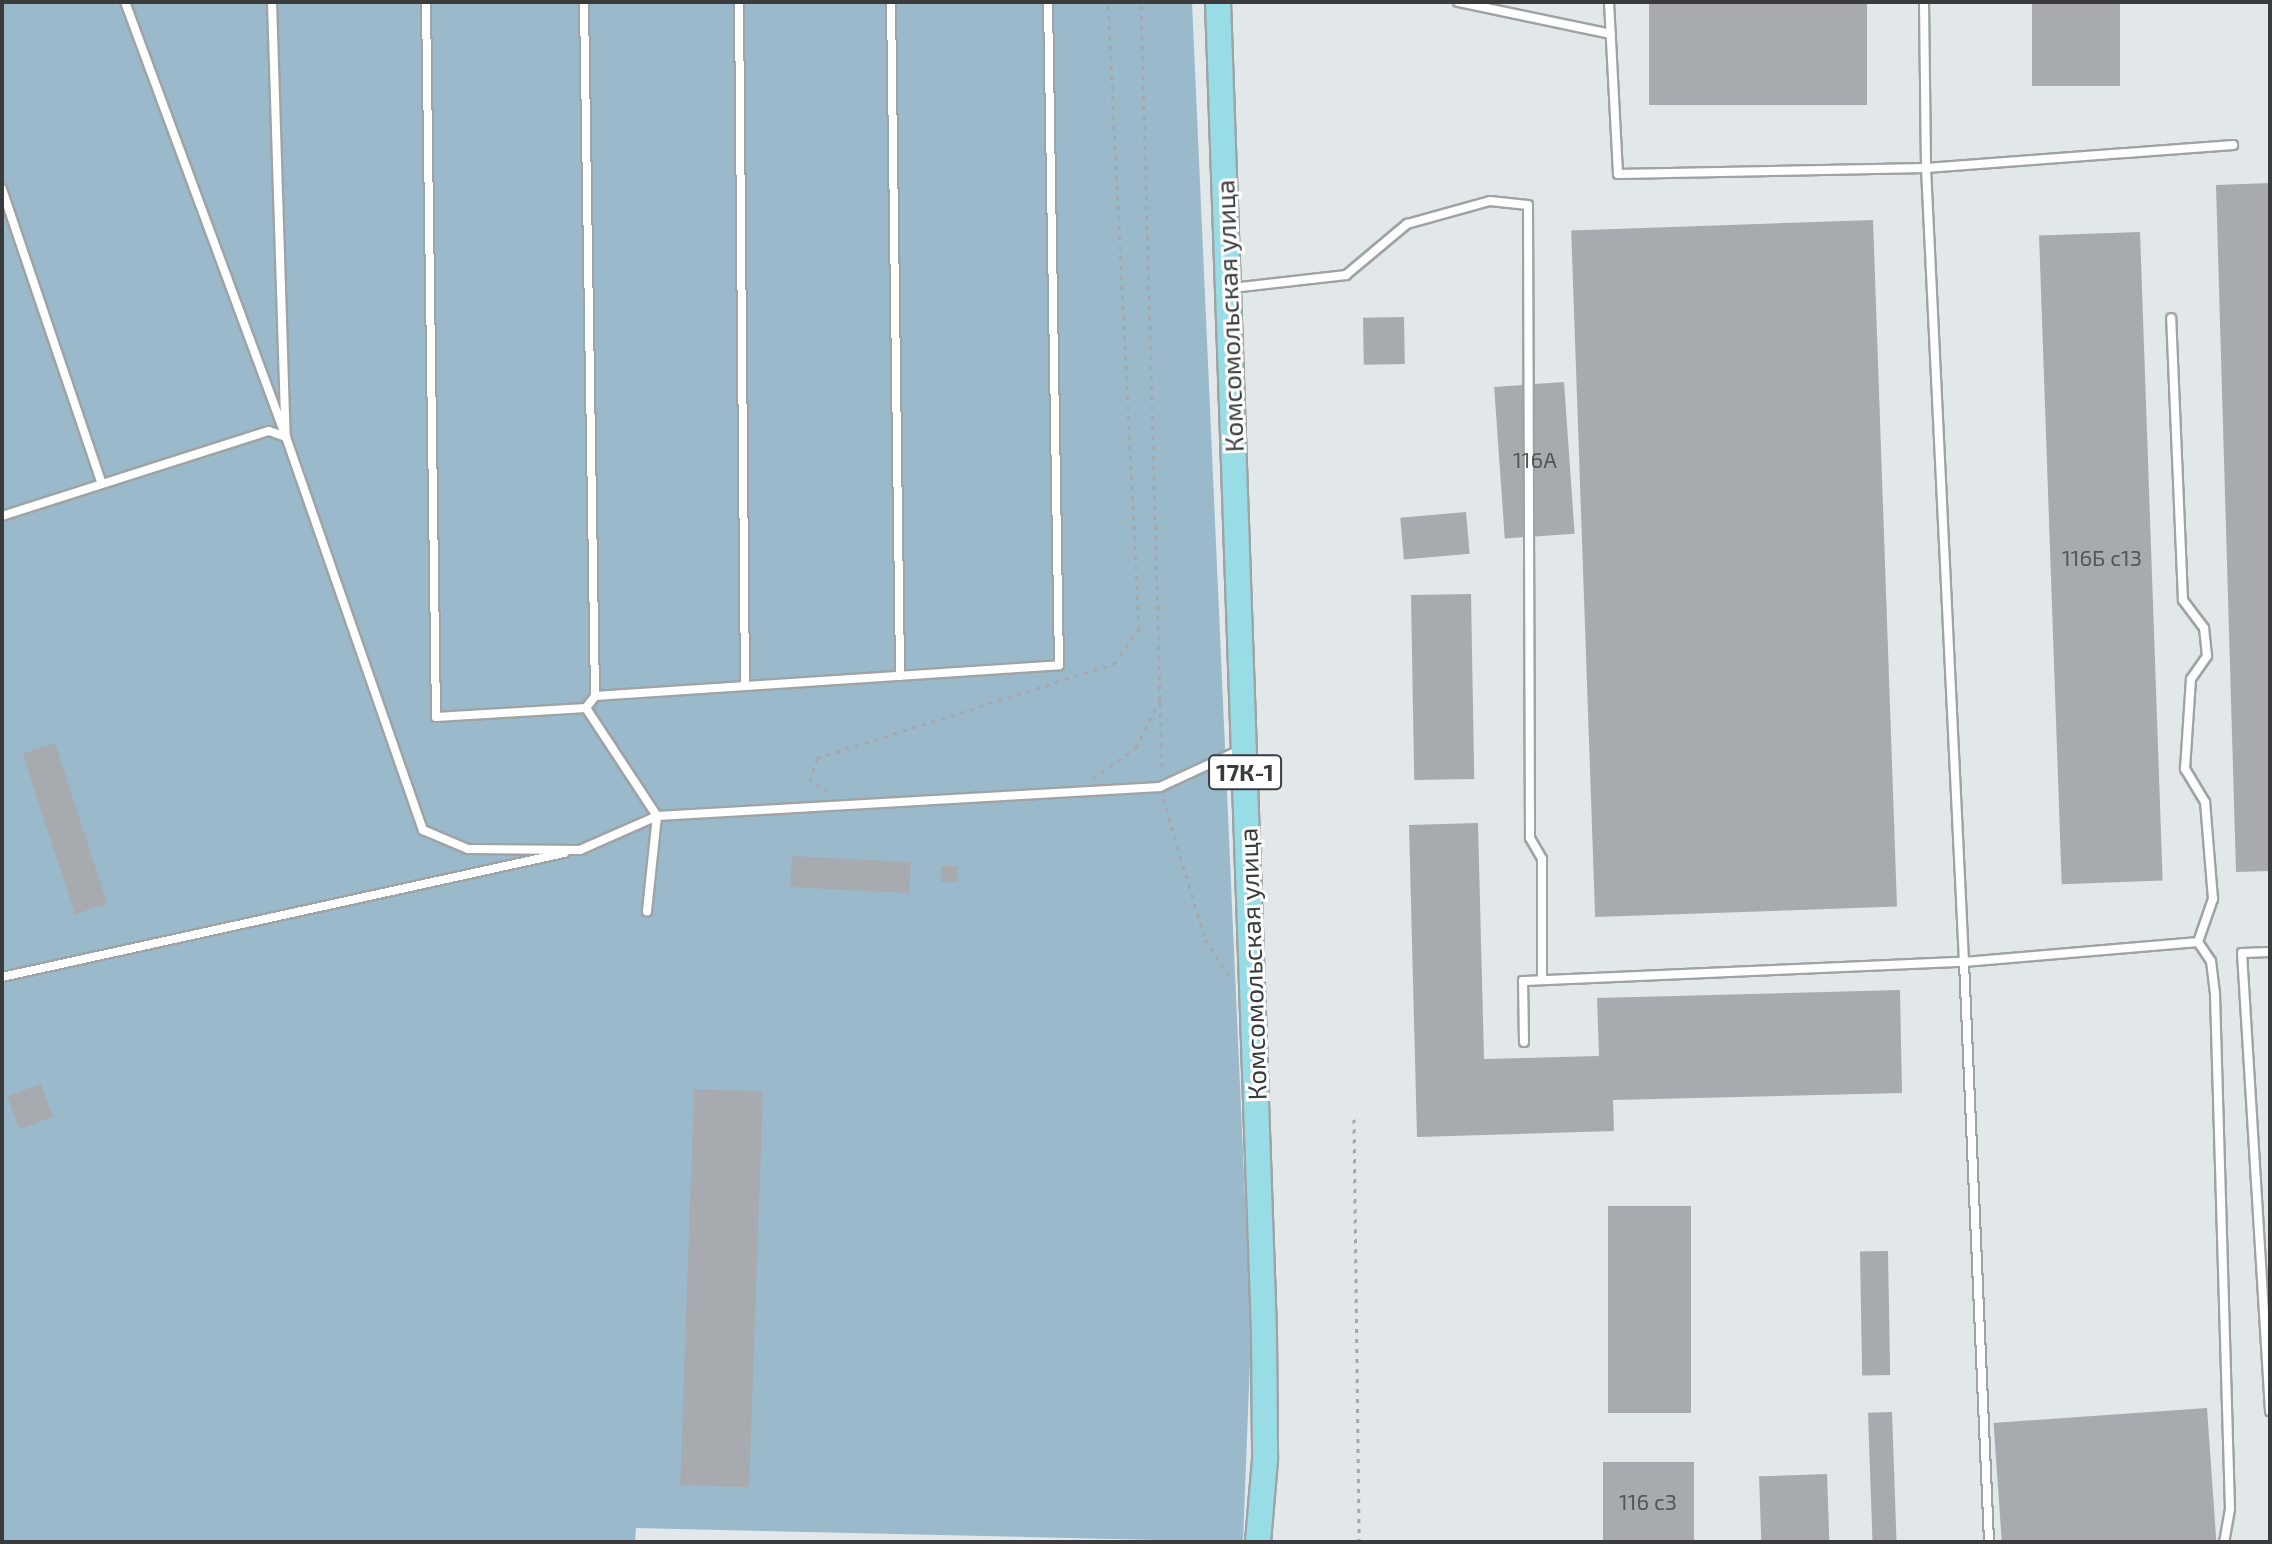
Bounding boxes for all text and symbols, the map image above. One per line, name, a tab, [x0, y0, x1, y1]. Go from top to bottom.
street label: Комсомольская улица	[1209, 179, 1249, 453]
house number: 116А	[1513, 447, 1557, 473]
house number: 116Б с13	[2062, 545, 2142, 571]
road number: 17К-1	[1207, 752, 1283, 792]
street label: Комсомольская улица	[1232, 827, 1272, 1101]
house number: 116 с3	[1619, 1489, 1677, 1515]

